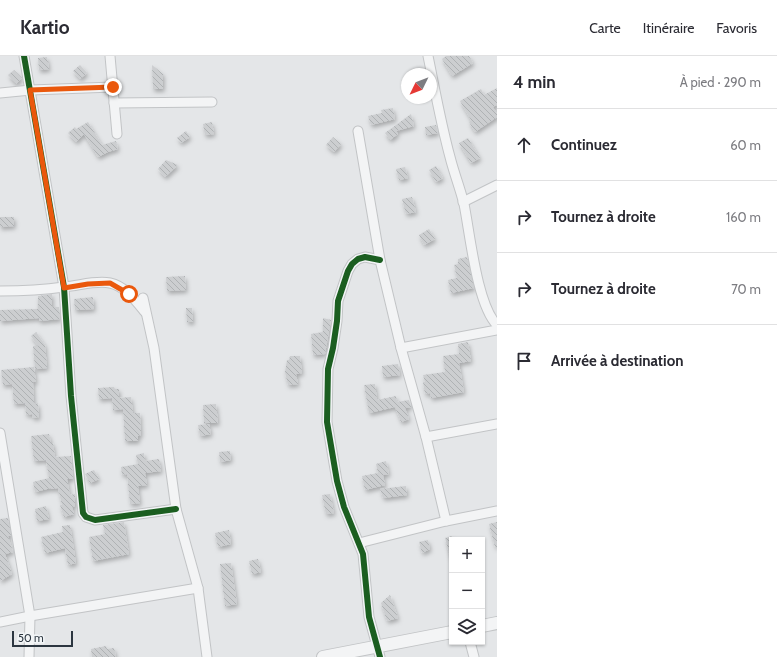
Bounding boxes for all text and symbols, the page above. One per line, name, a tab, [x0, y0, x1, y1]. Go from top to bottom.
text: Kartio	[20, 16, 69, 39]
text: Carte	[589, 19, 621, 37]
text: Itinéraire	[643, 19, 694, 37]
text: Favoris	[716, 19, 757, 37]
north arrow	[401, 68, 437, 104]
text: 4 min	[513, 72, 556, 92]
text: À pied · 290 m	[680, 74, 761, 90]
route end	[104, 78, 122, 96]
icon: ahead	[513, 134, 535, 156]
text: Continuez	[551, 136, 617, 154]
text: 60 m	[730, 137, 761, 153]
icon: right	[513, 206, 535, 228]
text: Tournez à droite	[551, 208, 656, 226]
text: 160 m	[726, 209, 761, 225]
icon: right	[513, 278, 535, 300]
text: Tournez à droite	[551, 280, 656, 298]
text: 70 m	[731, 281, 761, 297]
route start	[120, 285, 138, 303]
icon: arrive	[513, 350, 535, 372]
text: Arrivée à destination	[551, 352, 683, 370]
map controls	[449, 537, 485, 645]
button: +	[449, 537, 485, 573]
button: −	[449, 573, 485, 609]
button: layers	[449, 609, 485, 645]
scale bar	[12, 629, 73, 648]
text: 50 m	[18, 631, 44, 645]

